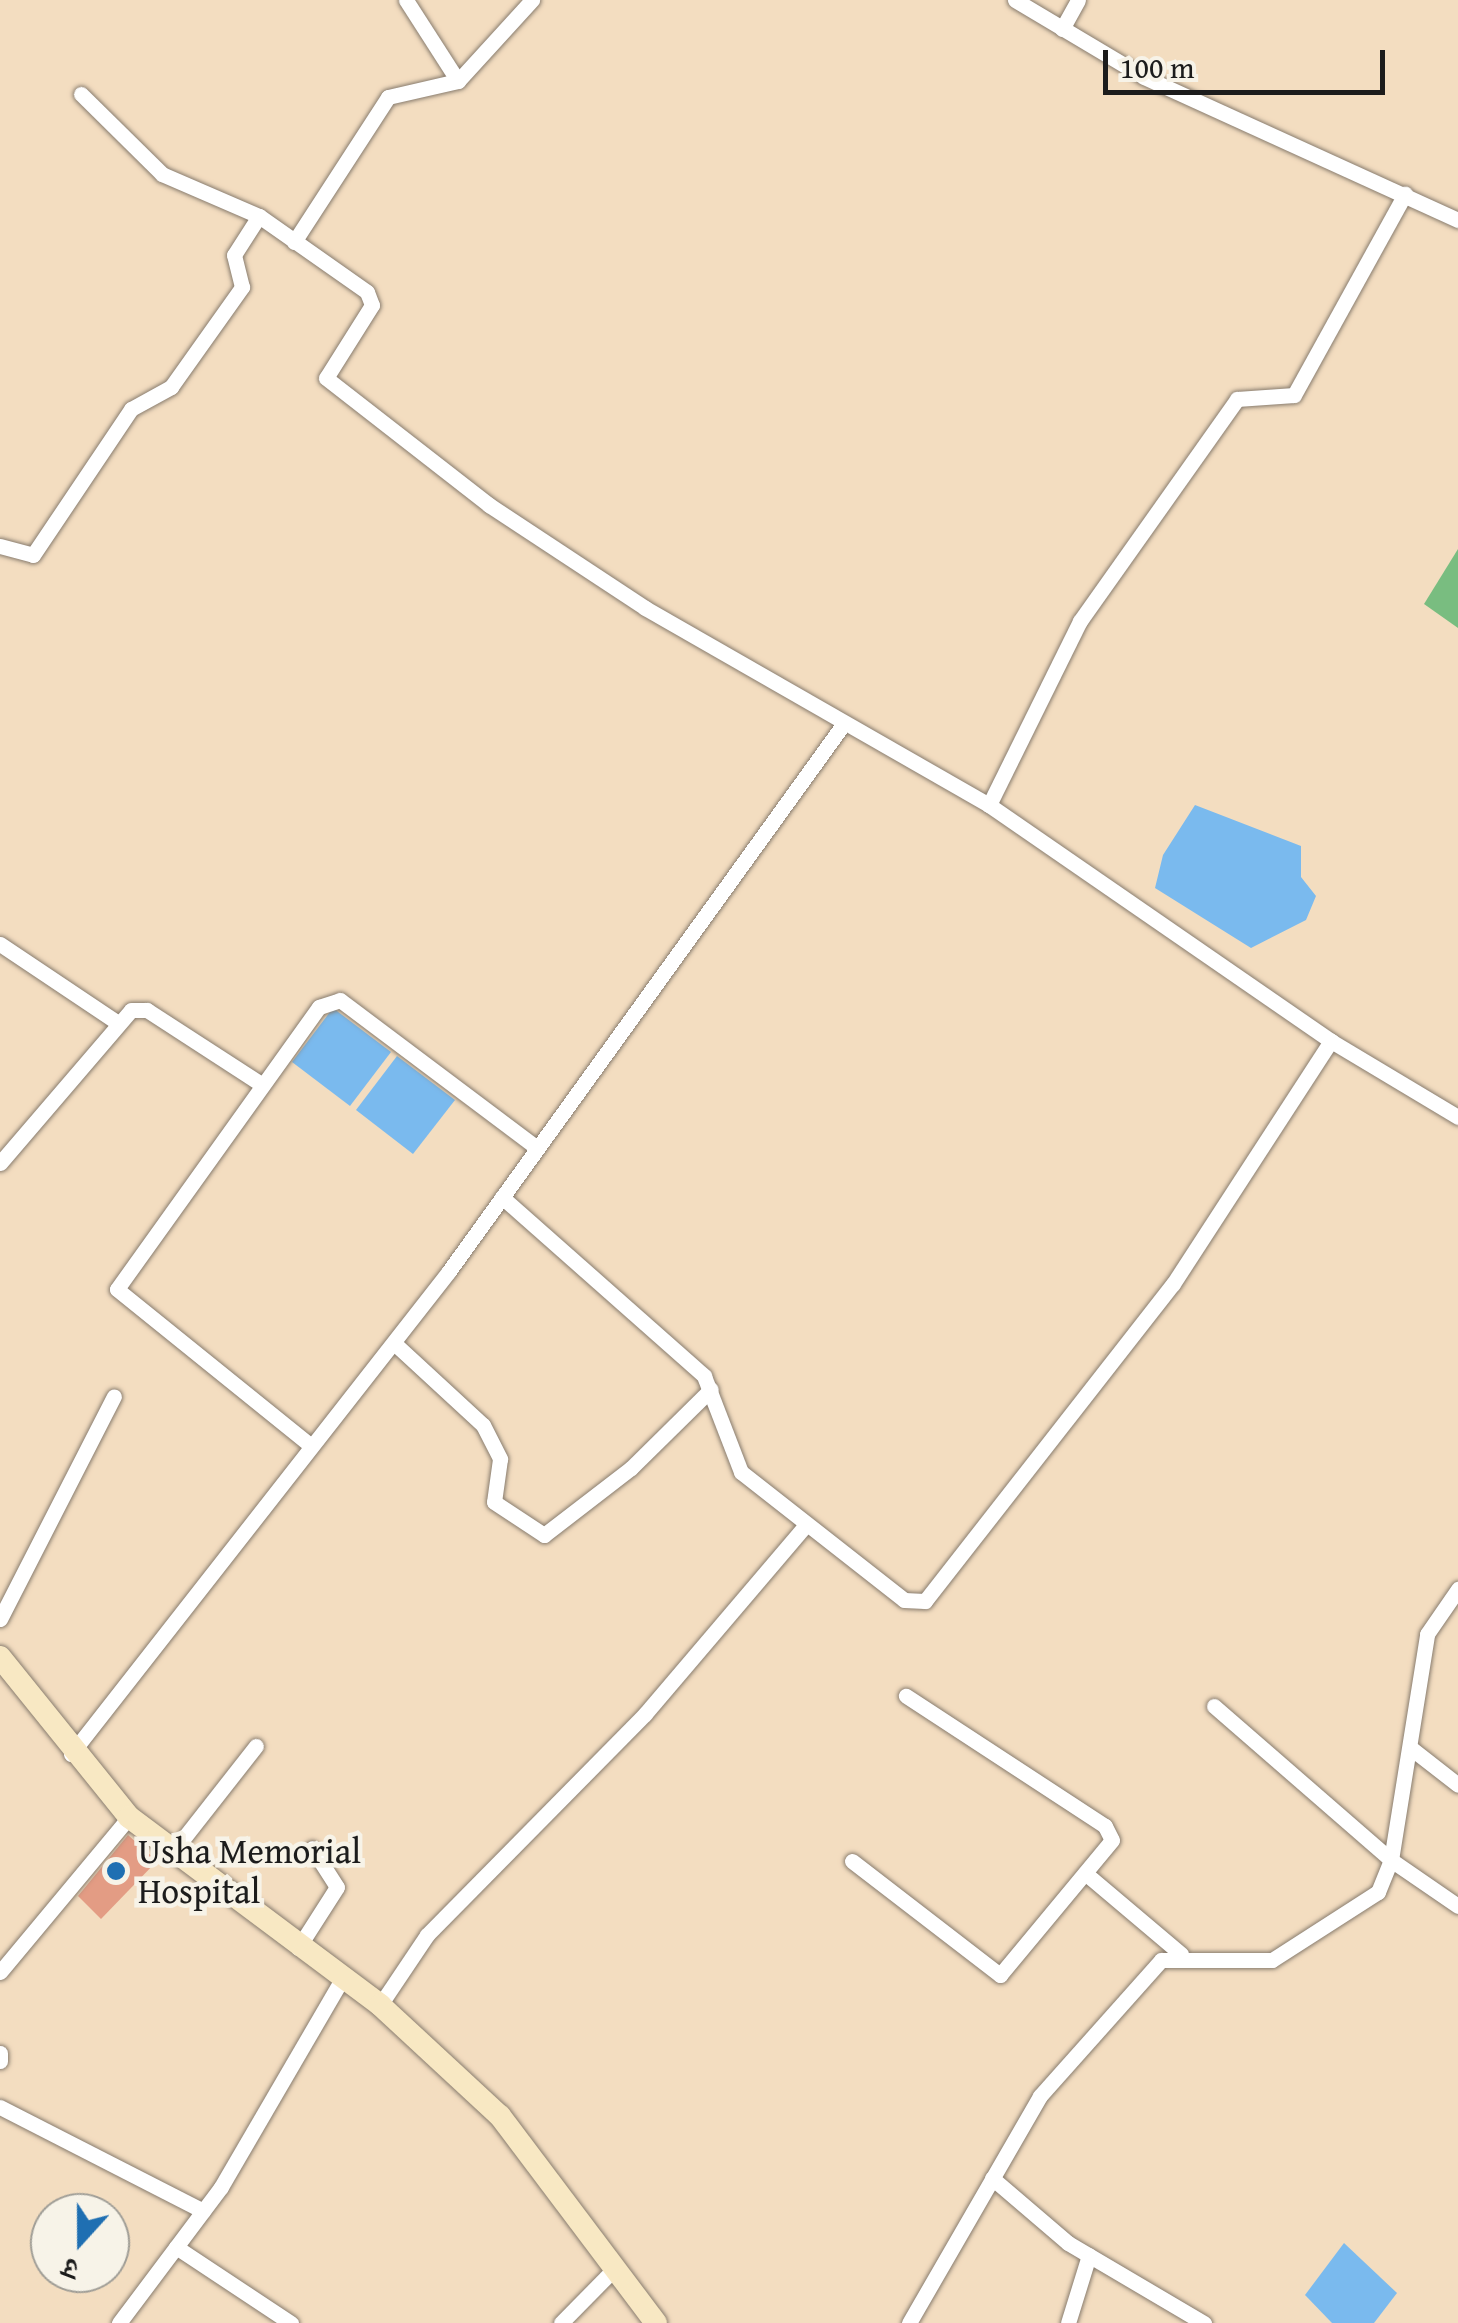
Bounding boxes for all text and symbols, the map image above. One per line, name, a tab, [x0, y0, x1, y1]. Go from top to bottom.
scale bar	[1108, 30, 1390, 92]
text: 100 m	[1120, 45, 1194, 89]
place label: Usha Memorial Hospital	[138, 1830, 361, 1912]
marker: Usha Memorial Hospital	[103, 1858, 129, 1884]
north arrow	[30, 2193, 130, 2293]
text: उ	[56, 2248, 84, 2291]

